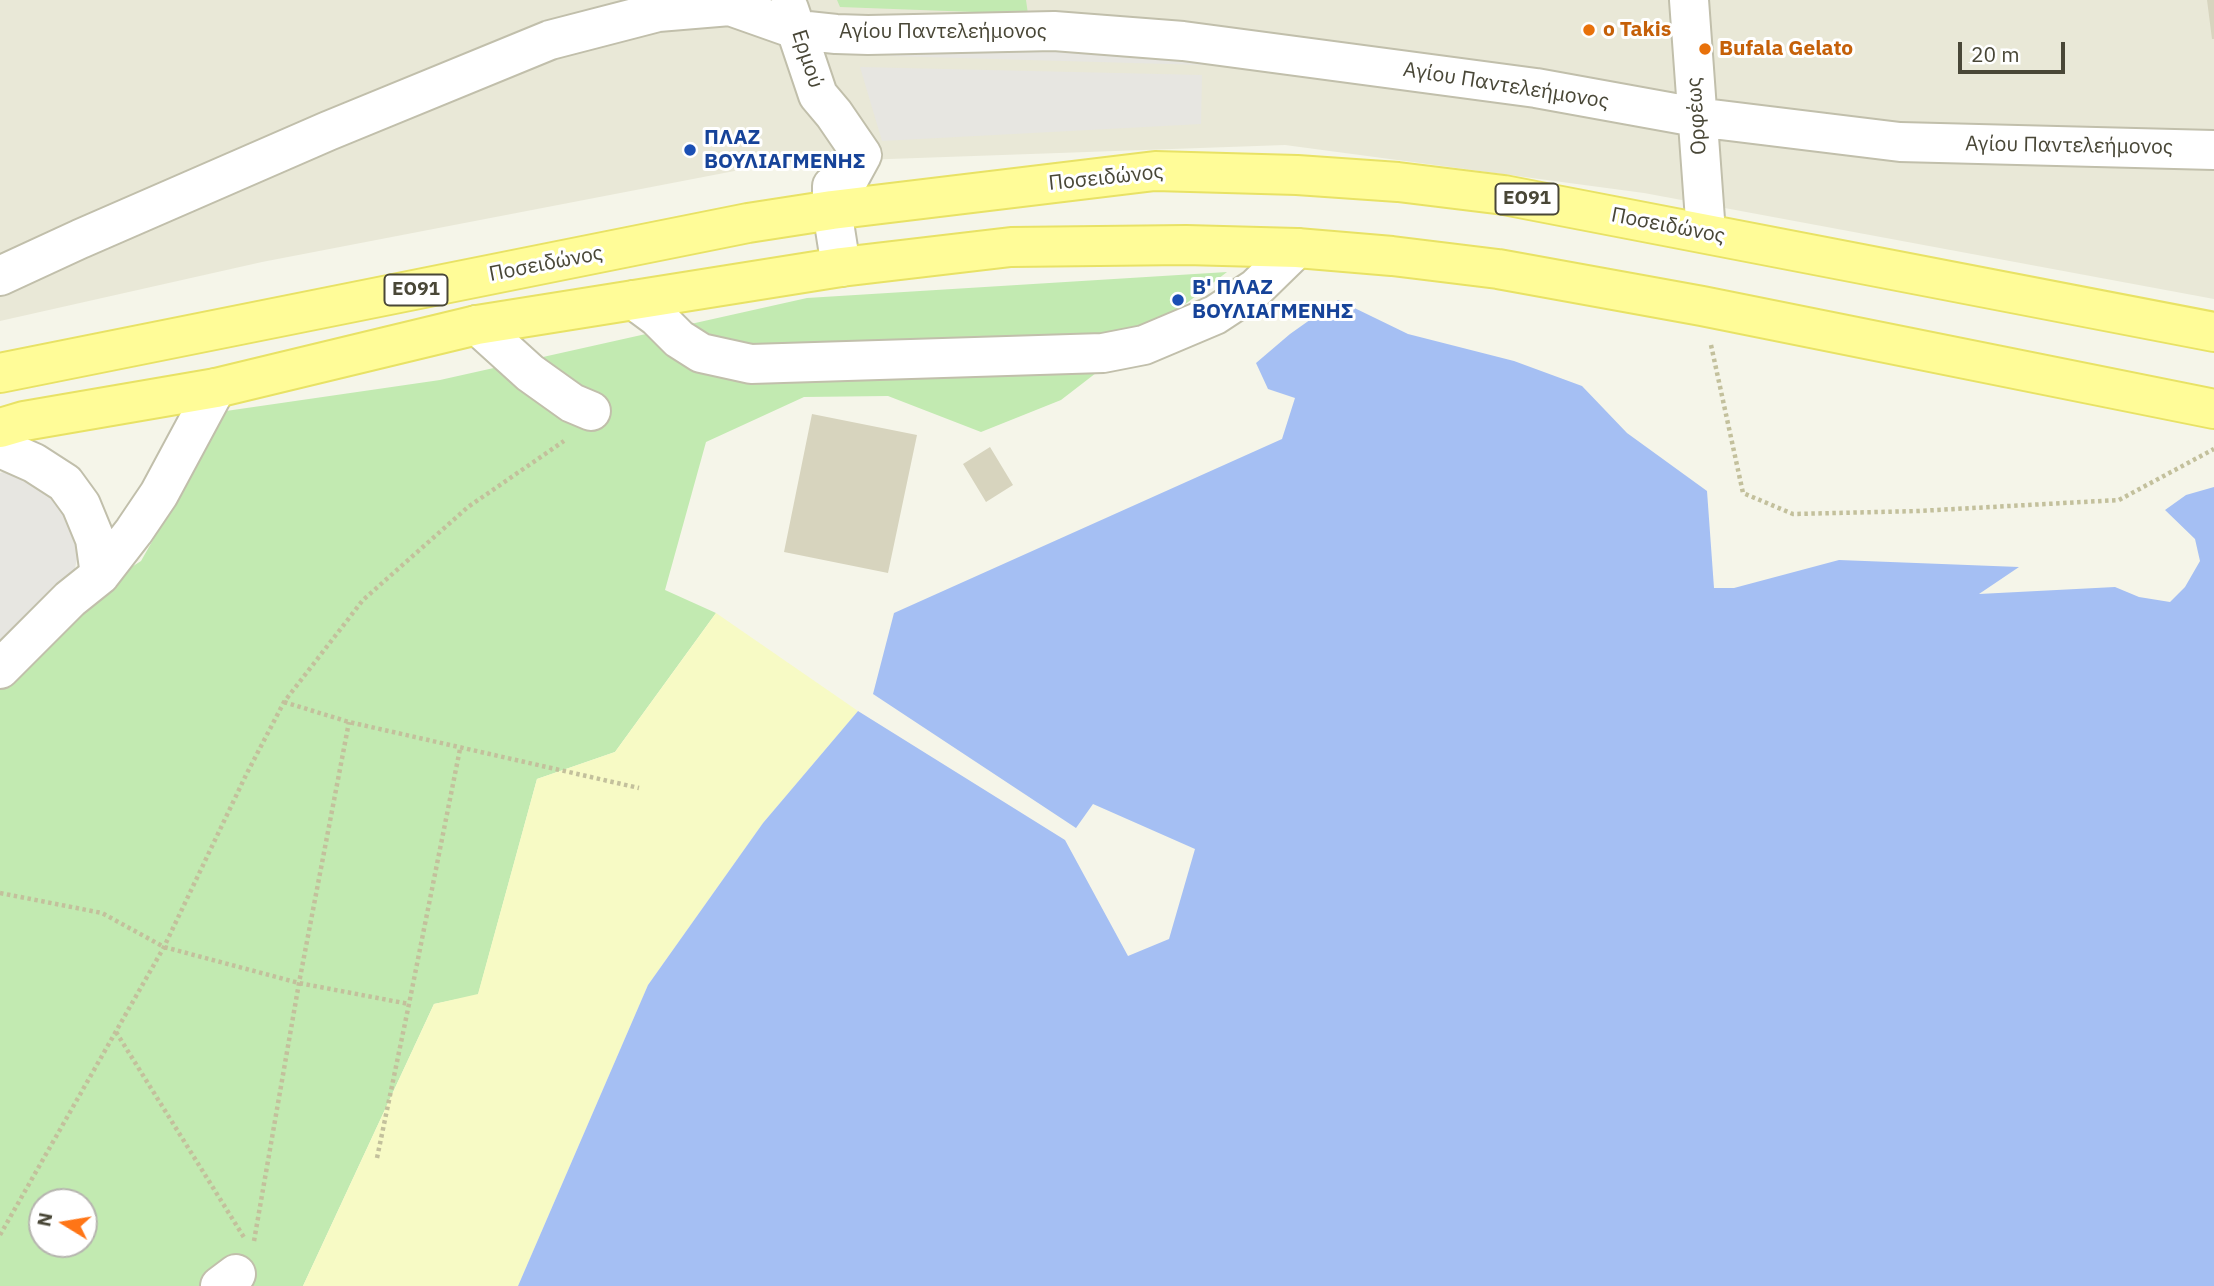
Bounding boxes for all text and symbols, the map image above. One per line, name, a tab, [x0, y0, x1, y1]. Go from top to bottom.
place label: o Takis	[1603, 17, 1671, 43]
street label: Αγίου Παντελεήμονος	[839, 19, 1047, 45]
marker: o Takis	[1581, 22, 1597, 38]
street label: Ερμού	[786, 27, 828, 91]
scale bar	[1962, 28, 2069, 72]
place label: Bufala Gelato	[1719, 36, 1853, 62]
text: 20 m	[1971, 40, 2020, 68]
marker: Bufala Gelato	[1697, 41, 1713, 57]
street label: Αγίου Παντελεήμονος	[1401, 57, 1611, 115]
street label: Ορφέως	[1682, 76, 1712, 156]
place label: ΠΛΑΖ ΒΟΥΛΙΑΓΜΕΝΗΣ	[704, 125, 866, 175]
street label: Αγίου Παντελεήμονος	[1965, 132, 2173, 160]
marker: ΠΛΑΖ ΒΟΥΛΙΑΓΜΕΝΗΣ	[682, 142, 698, 158]
street label: Ποσειδώνος	[1047, 159, 1165, 197]
road number: ΕΟ91	[1496, 183, 1558, 214]
street label: Ποσειδώνος	[1609, 203, 1727, 249]
street label: Ποσειδώνος	[487, 241, 605, 287]
road number: ΕΟ91	[384, 274, 448, 306]
place label: Β' ΠΛΑΖ ΒΟΥΛΙΑΓΜΕΝΗΣ	[1192, 275, 1354, 325]
marker: Β' ΠΛΑΖ ΒΟΥΛΙΑΓΜΕΝΗΣ	[1170, 292, 1186, 308]
north arrow	[28, 1188, 98, 1258]
text: N	[31, 1210, 57, 1228]

